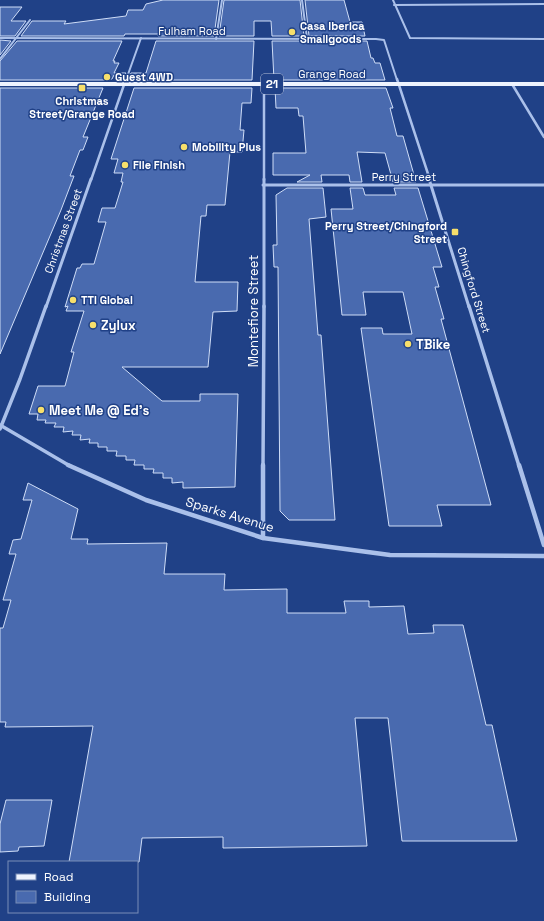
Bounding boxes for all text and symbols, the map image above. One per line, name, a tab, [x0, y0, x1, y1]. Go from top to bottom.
place label: Casa Iberica Smallgoods	[300, 19, 365, 46]
street label: Fulham Road	[158, 24, 226, 38]
marker: Casa Iberica Smallgoods	[287, 27, 297, 37]
street label: Grange Road	[298, 67, 366, 81]
place label: Guest 4WD	[115, 70, 173, 84]
marker: Guest 4WD	[102, 72, 112, 82]
road number: 21	[261, 74, 283, 94]
marker: Christmas Street/Grange Road	[77, 83, 87, 93]
place label: Christmas Street/Grange Road	[29, 94, 135, 121]
place label: Mobility Plus	[192, 140, 261, 154]
marker: Mobility Plus	[179, 142, 189, 152]
place label: File Finish	[133, 158, 185, 172]
marker: File Finish	[120, 160, 130, 170]
street label: Perry Street	[372, 170, 436, 184]
street label: Christmas Street	[41, 187, 85, 275]
place label: Perry Street/Chingford Street	[325, 219, 447, 246]
marker: Perry Street/Chingford Street	[450, 227, 460, 237]
street label: Chingford Street	[454, 245, 494, 335]
street label: Montefiore Street	[245, 255, 262, 367]
place label: TTI Global	[81, 293, 133, 307]
marker: TTI Global	[68, 295, 78, 305]
place label: Zylux	[101, 317, 136, 334]
marker: Zylux	[88, 320, 98, 330]
place label: TBike	[416, 336, 450, 353]
marker: TBike	[403, 339, 413, 349]
place label: Meet Me @ Ed’s	[49, 402, 149, 419]
marker: Meet Me @ Ed’s	[36, 405, 46, 415]
street label: Sparks Avenue	[184, 493, 276, 536]
legend	[8, 861, 138, 913]
text: Road	[44, 869, 73, 885]
text: Building	[44, 889, 91, 905]

